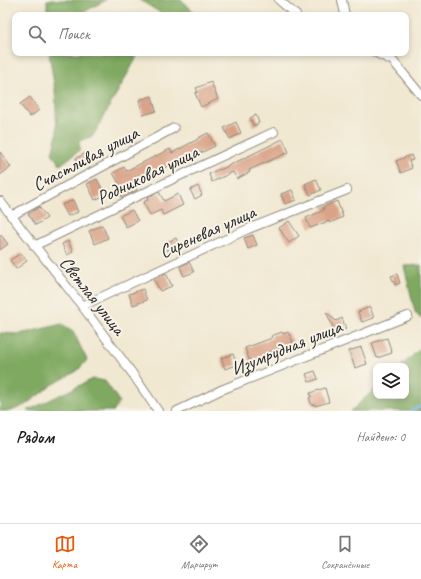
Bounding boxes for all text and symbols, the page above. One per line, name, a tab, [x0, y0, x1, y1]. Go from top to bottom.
search box	[12, 12, 409, 56]
icon: search	[26, 23, 48, 45]
text: Поиск	[58, 25, 90, 44]
street label: Счастливая улица	[28, 120, 144, 197]
street label: Родниковая улица	[93, 139, 203, 210]
street label: Сиреневая улица	[156, 200, 260, 264]
street label: Светлая улица	[54, 251, 132, 342]
street label: Изумрудная улица	[227, 314, 347, 381]
map controls	[373, 363, 409, 399]
button: layers	[373, 363, 409, 399]
text: Рядом	[16, 427, 54, 448]
text: Найдено: 0	[357, 429, 405, 445]
tab: Карта	[52, 533, 77, 571]
tab: Маршрут	[181, 533, 217, 571]
tab: Сохранённые	[321, 533, 369, 571]

